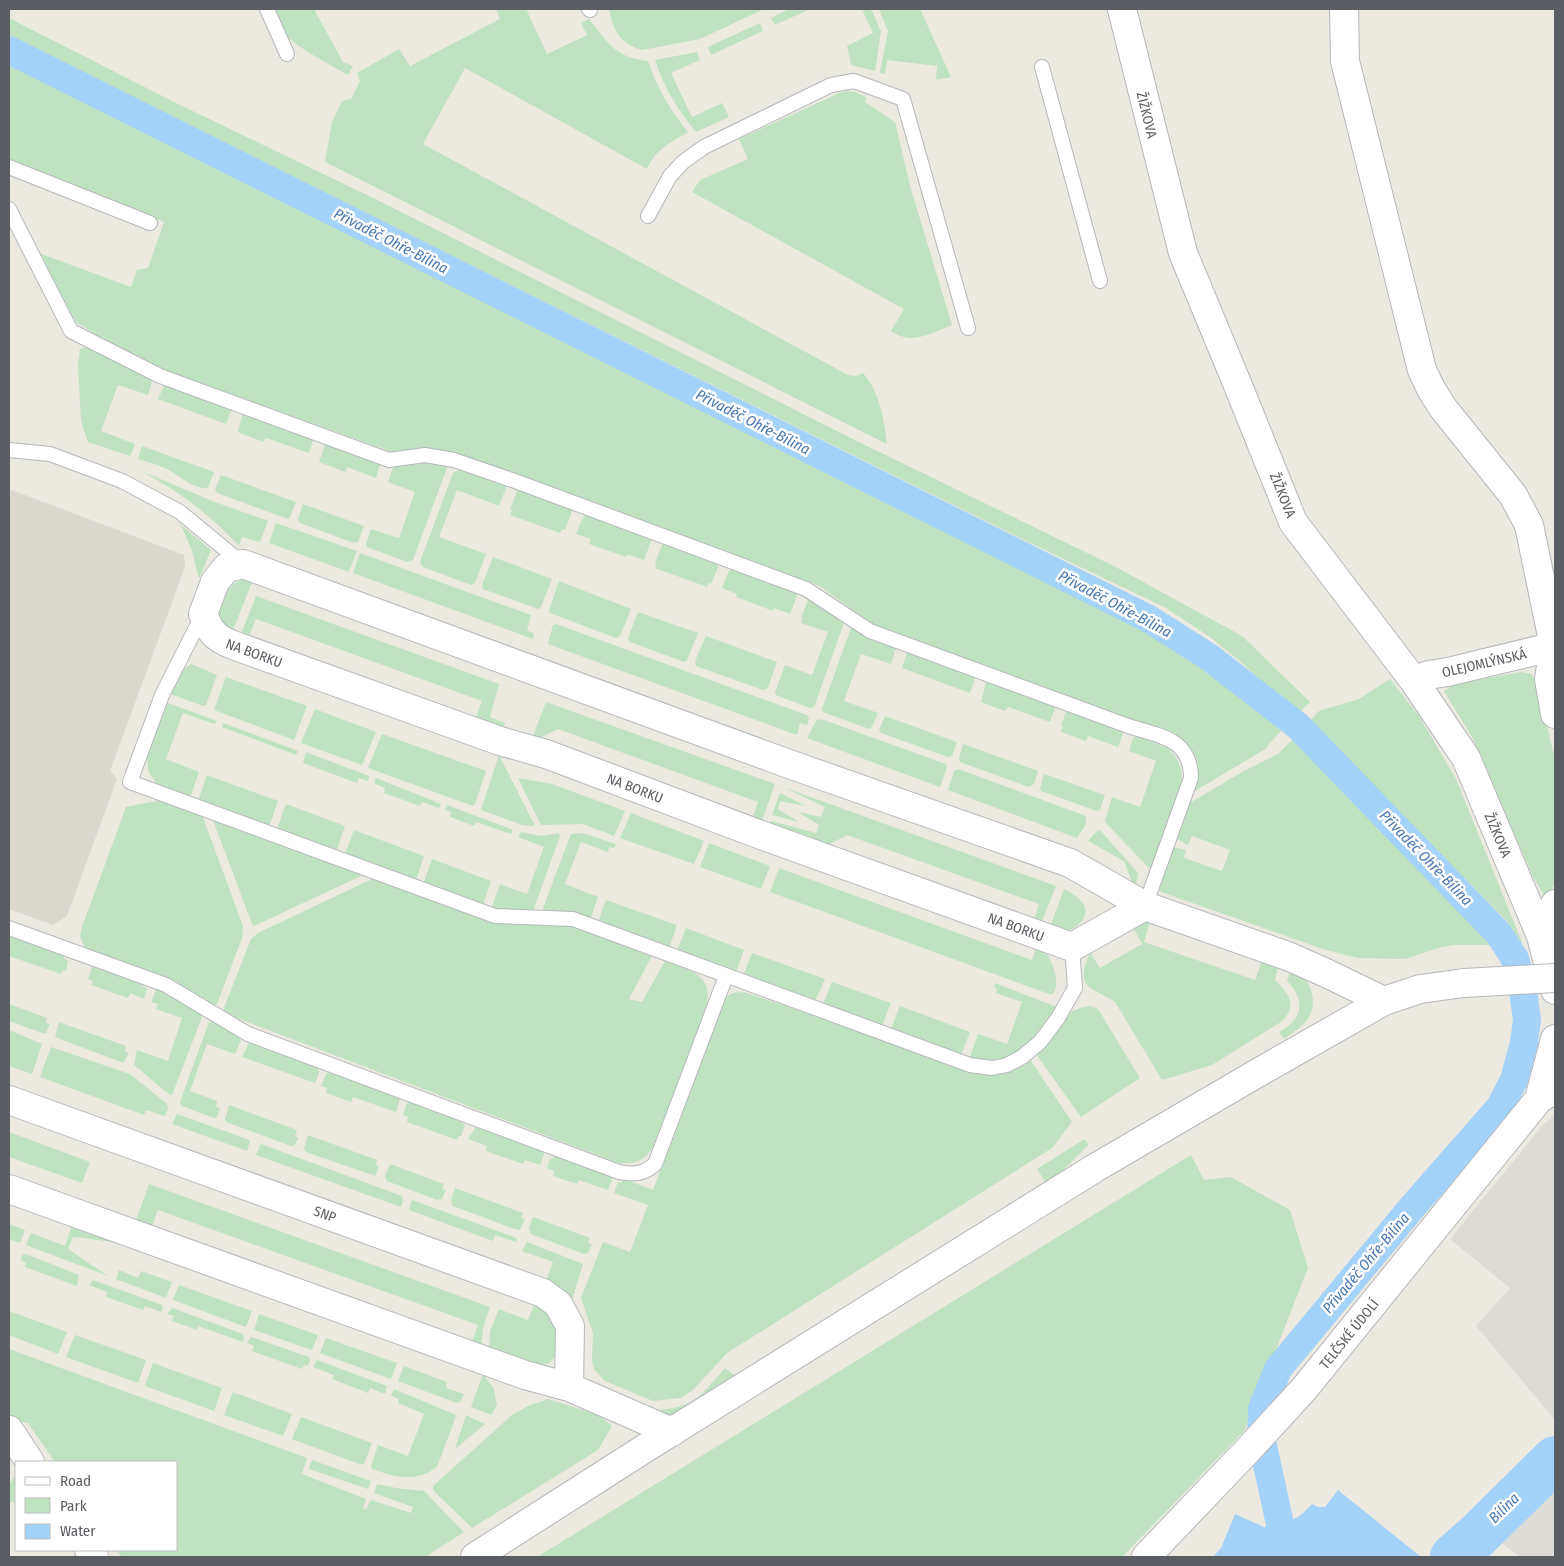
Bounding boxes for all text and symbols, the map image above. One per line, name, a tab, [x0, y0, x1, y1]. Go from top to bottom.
street label: ŽIŽKOVA	[1133, 90, 1162, 141]
water label: Přivaděč Ohře-Bílina	[331, 205, 451, 278]
water label: Přivaděč Ohře-Bílina	[693, 386, 813, 459]
street label: ŽIŽKOVA	[1266, 470, 1300, 521]
water label: Přivaděč Ohře-Bílina	[1055, 567, 1175, 641]
street label: NA BORKU	[223, 635, 284, 672]
street label: OLEJOMLÝNSKÁ	[1440, 644, 1529, 681]
street label: NA BORKU	[604, 770, 665, 807]
water label: Přivaděč Ohře-Bílina	[1376, 807, 1476, 910]
street label: ŽIŽKOVA	[1481, 810, 1516, 861]
street label: NA BORKU	[985, 909, 1046, 946]
street label: SNP	[311, 1203, 338, 1226]
water label: Přivaděč Ohře-Bílina	[1319, 1209, 1413, 1317]
street label: TELČSKÉ ÚDOLÍ	[1315, 1295, 1383, 1373]
legend	[15, 1461, 178, 1551]
text: Road	[60, 1472, 91, 1490]
water label: Bílina	[1485, 1489, 1523, 1527]
text: Park	[60, 1497, 87, 1515]
text: Water	[60, 1522, 96, 1540]

